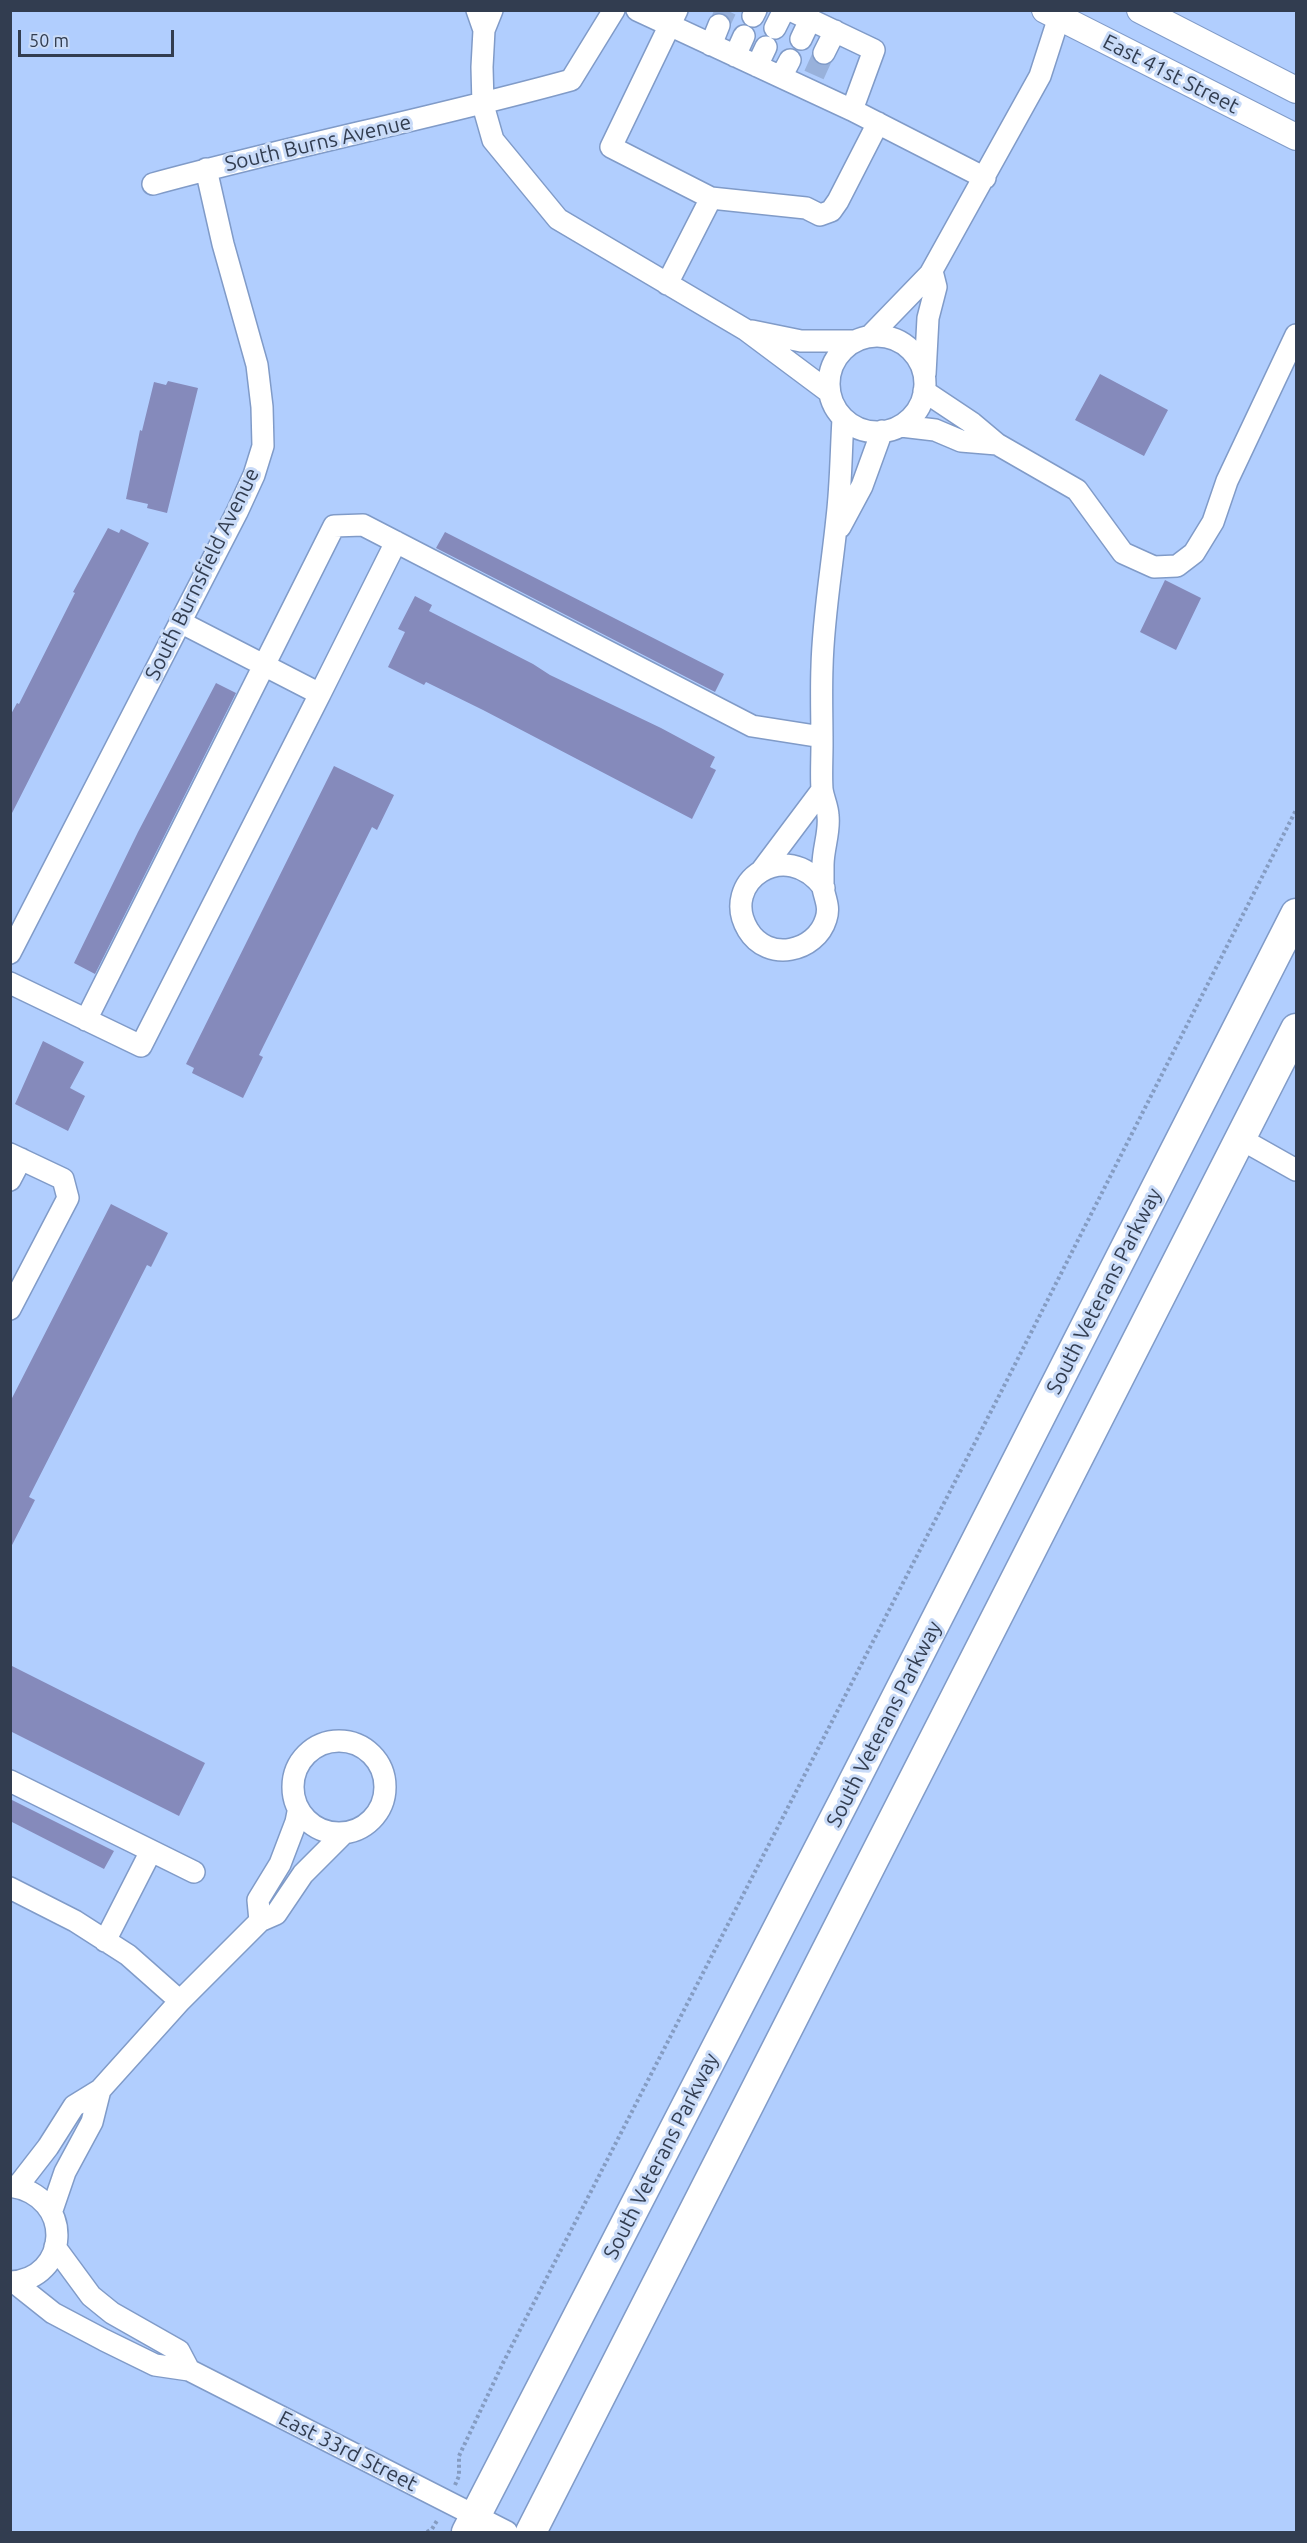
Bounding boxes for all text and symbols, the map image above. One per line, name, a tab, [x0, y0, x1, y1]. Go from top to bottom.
scale bar	[21, 18, 177, 56]
street label: East 41st Street	[1099, 29, 1243, 119]
text: 50 m	[29, 30, 69, 50]
street label: South Burns Avenue	[222, 109, 414, 177]
street label: South Burnsfield Avenue	[140, 464, 264, 684]
street label: South Veterans Parkway	[1041, 1184, 1167, 1398]
street label: South Veterans Parkway	[821, 1617, 947, 1831]
street label: South Veterans Parkway	[598, 2049, 724, 2263]
street label: East 33rd Street	[275, 2405, 421, 2497]

